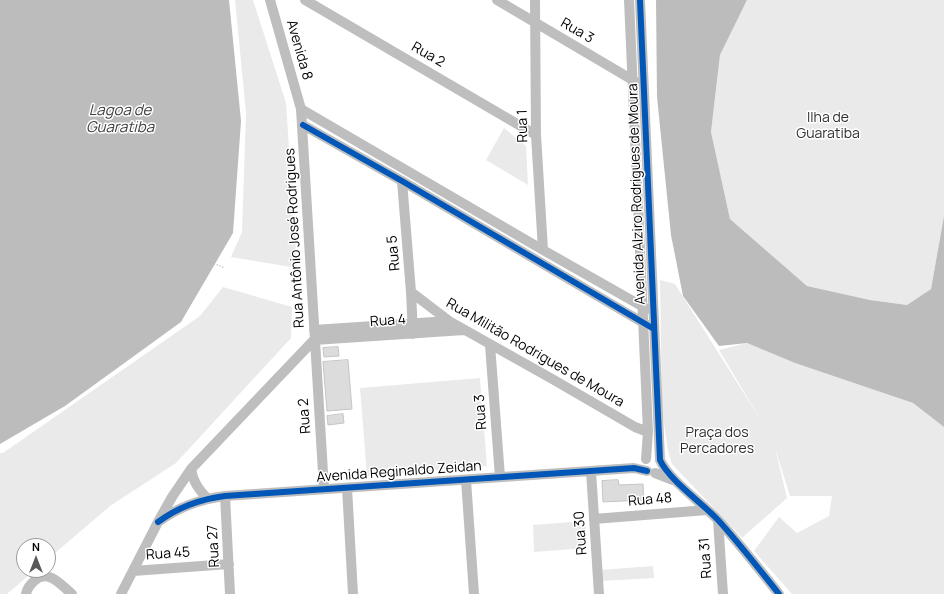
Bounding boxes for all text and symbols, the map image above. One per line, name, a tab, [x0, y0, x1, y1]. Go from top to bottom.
street label: Rua 3	[557, 15, 597, 47]
street label: Avenida 8	[282, 18, 316, 82]
street label: Rua 2	[408, 39, 448, 71]
street label: Avenida Alziro Rodrigues de Moura	[625, 83, 649, 305]
water label: Lagoa de Guaratiba	[86, 102, 154, 137]
street label: Rua 1	[514, 109, 532, 143]
park label: Ilha de Guaratiba	[796, 110, 860, 142]
street label: Rua Antônio José Rodrigues	[282, 148, 308, 328]
street label: Rua 5	[384, 234, 404, 272]
street label: Rua Militão Rodrigues de Moura	[443, 295, 627, 411]
street label: Rua 4	[369, 311, 407, 331]
street label: Rua 3	[471, 394, 491, 430]
street label: Rua 2	[295, 398, 315, 434]
park label: Praça dos Percadores	[680, 425, 754, 458]
street label: Avenida Reginaldo Zeidan	[316, 458, 482, 486]
street label: Rua 48	[627, 490, 673, 510]
street label: Rua 30	[571, 510, 591, 556]
street label: Rua 27	[204, 524, 224, 568]
street label: Rua 31	[696, 537, 716, 579]
north arrow	[16, 538, 56, 578]
text: N	[32, 539, 40, 554]
street label: Rua 45	[145, 544, 191, 564]

